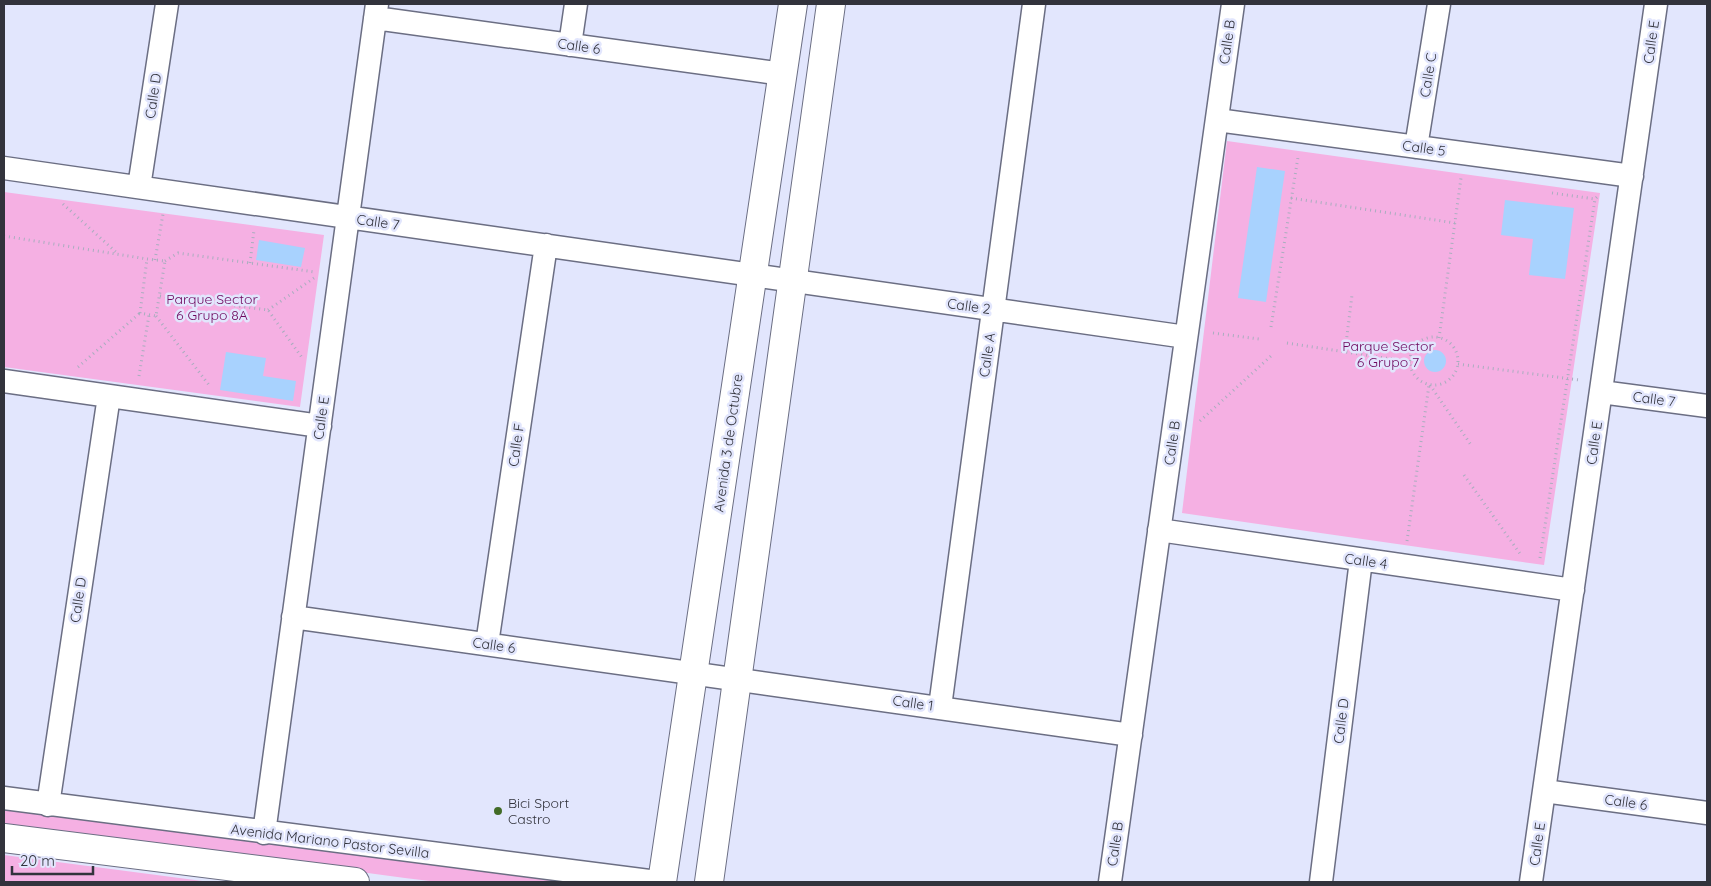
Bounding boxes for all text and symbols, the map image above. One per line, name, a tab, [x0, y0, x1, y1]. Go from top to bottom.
street label: Calle B	[1215, 19, 1239, 65]
street label: Calle E	[1639, 19, 1663, 65]
street label: Calle 6	[556, 34, 602, 58]
street label: Calle C	[1416, 51, 1440, 99]
street label: Calle D	[141, 72, 165, 120]
street label: Calle 5	[1401, 136, 1447, 160]
street label: Calle 7	[356, 210, 400, 234]
park label: Parque Sector 6 Grupo 8A	[166, 290, 258, 324]
street label: Calle 2	[946, 294, 992, 318]
street label: Calle A	[975, 332, 999, 378]
park label: Parque Sector 6 Grupo 7	[1342, 337, 1434, 371]
street label: Avenida 3 de Octubre	[709, 373, 747, 513]
street label: Calle 7	[1632, 387, 1676, 411]
street label: Calle E	[309, 395, 333, 441]
street label: Calle B	[1160, 420, 1184, 466]
street label: Calle E	[1582, 420, 1606, 466]
street label: Calle F	[504, 422, 528, 468]
street label: Calle 4	[1343, 549, 1389, 573]
street label: Calle D	[66, 576, 90, 624]
street label: Calle 6	[471, 633, 517, 657]
street label: Calle 1	[892, 691, 934, 715]
street label: Calle D	[1329, 697, 1353, 745]
street label: Calle 6	[1603, 790, 1649, 814]
place label: Bici Sport Castro	[508, 794, 569, 828]
marker: Bici Sport Castro	[492, 805, 504, 817]
street label: Avenida Mariano Pastor Sevilla	[230, 820, 430, 862]
street label: Calle B	[1103, 821, 1127, 867]
street label: Calle E	[1525, 821, 1549, 867]
scale bar	[12, 844, 94, 876]
text: 20 m	[20, 851, 55, 870]

